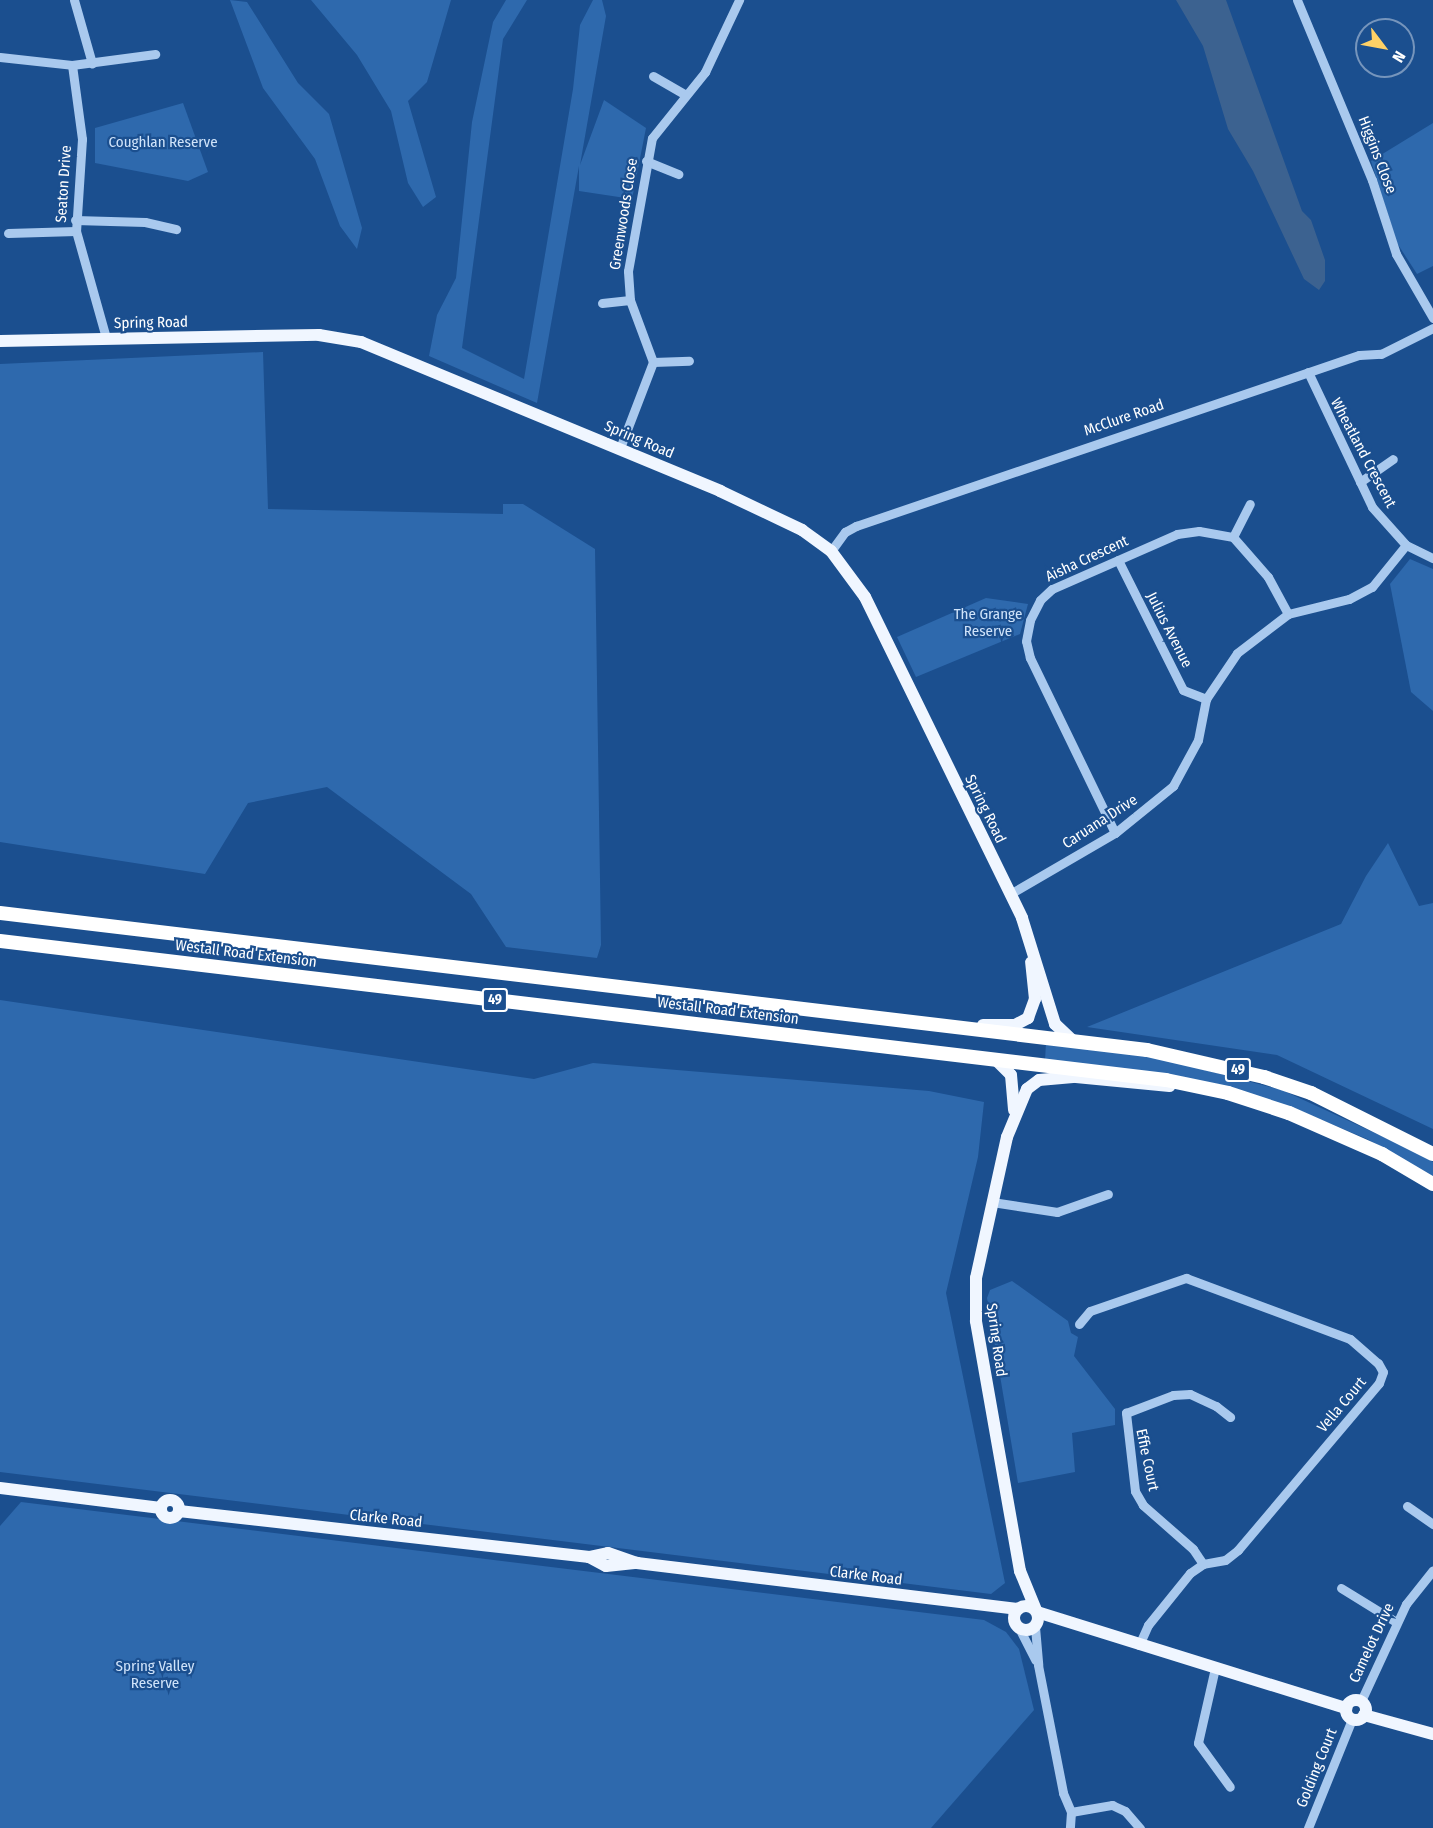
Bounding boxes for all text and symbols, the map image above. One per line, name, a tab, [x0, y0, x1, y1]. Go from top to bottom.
north arrow	[1355, 18, 1415, 78]
text: N	[1388, 48, 1410, 66]
street label: Higgins Close	[1354, 114, 1400, 196]
park label: Coughlan Reserve	[108, 134, 218, 152]
street label: Seaton Drive	[52, 145, 76, 223]
street label: Greenwoods Close	[606, 157, 642, 271]
street label: Spring Road	[114, 313, 188, 333]
street label: Wheatland Crescent	[1327, 395, 1399, 511]
street label: McClure Road	[1082, 396, 1166, 440]
street label: Spring Road	[601, 417, 677, 463]
street label: Aisha Crescent	[1043, 532, 1131, 586]
street label: Julius Avenue	[1142, 589, 1196, 671]
park label: The Grange Reserve	[954, 605, 1022, 640]
street label: Spring Road	[961, 772, 1009, 846]
street label: Caruana Drive	[1059, 791, 1141, 853]
street label: Westall Road Extension	[174, 936, 318, 972]
road number: 49	[482, 989, 508, 1011]
street label: Westall Road Extension	[656, 993, 800, 1029]
road number: 49	[1224, 1059, 1252, 1081]
street label: Spring Road	[982, 1302, 1010, 1378]
street label: Vella Court	[1314, 1374, 1370, 1436]
street label: Effie Court	[1132, 1427, 1162, 1493]
street label: Clarke Road	[349, 1506, 423, 1532]
street label: Clarke Road	[829, 1563, 903, 1589]
street label: Camelot Drive	[1346, 1600, 1398, 1686]
park label: Spring Valley Reserve	[115, 1657, 195, 1692]
street label: Golding Court	[1293, 1726, 1341, 1810]

